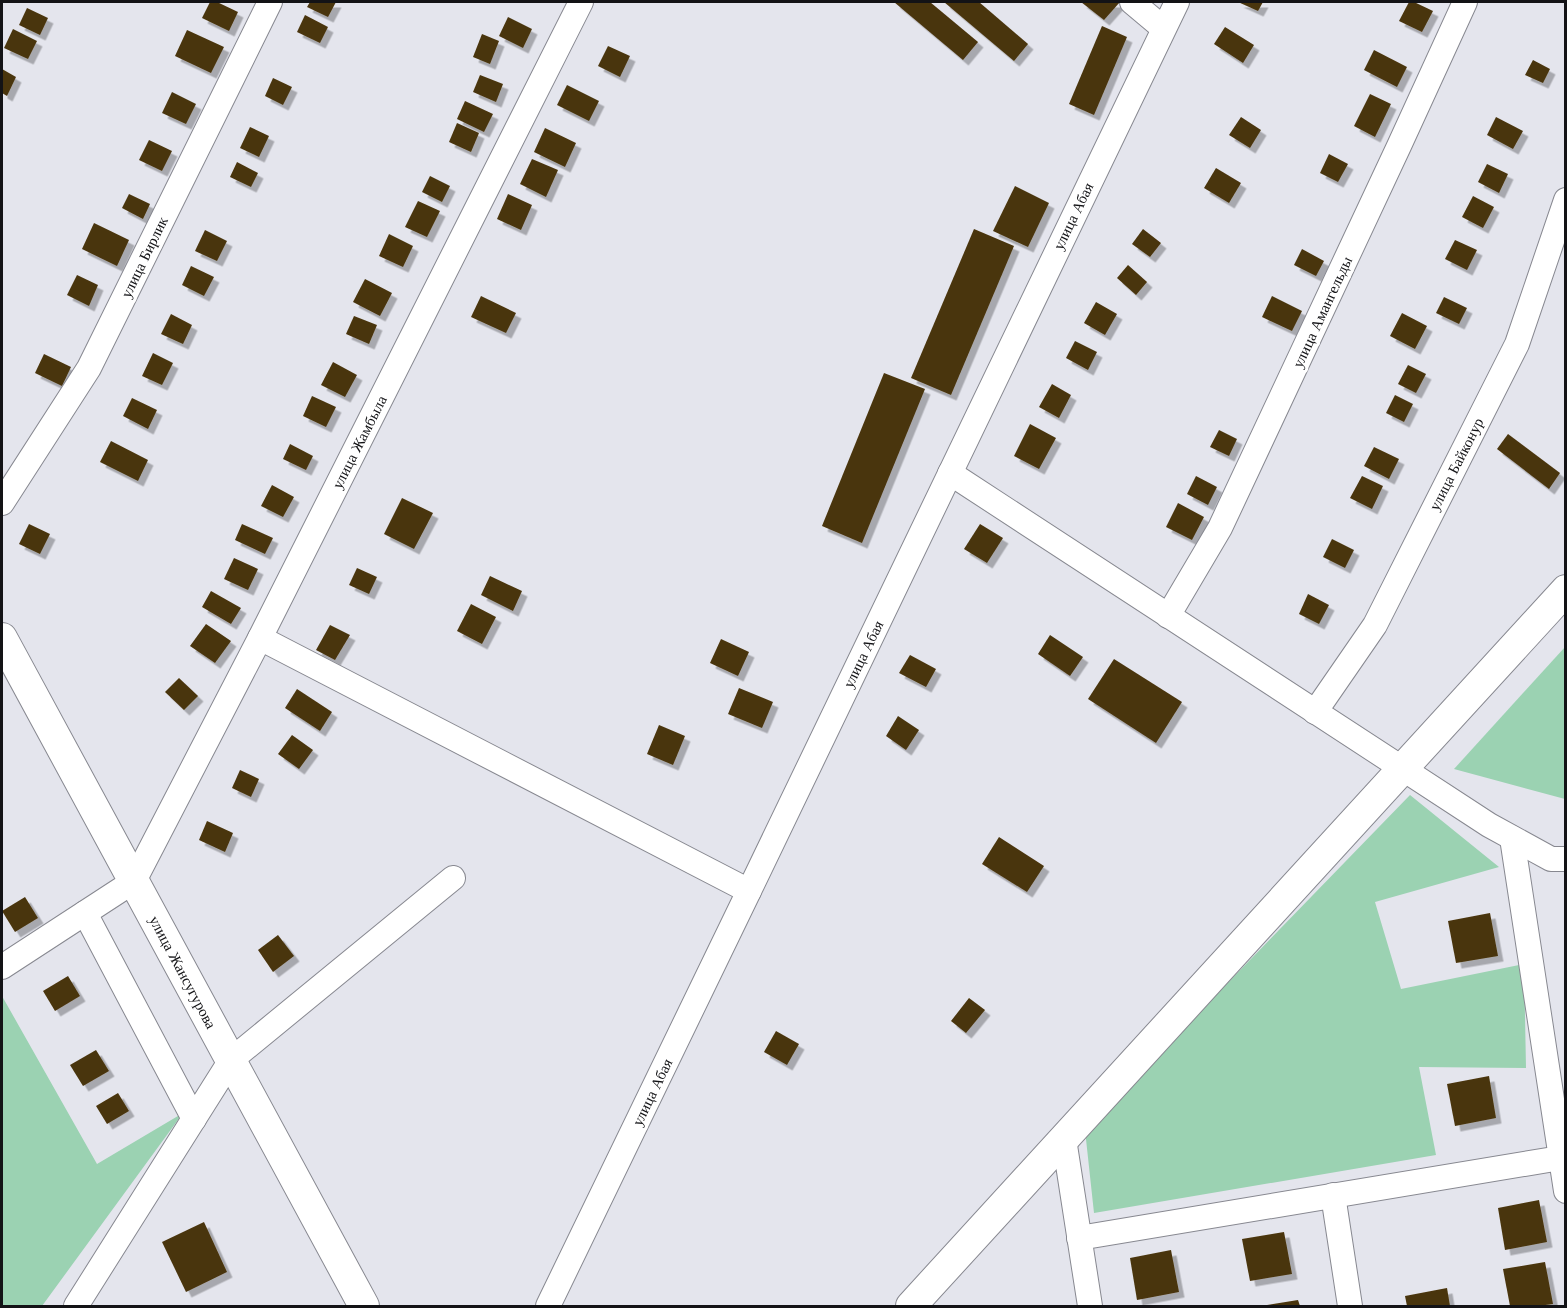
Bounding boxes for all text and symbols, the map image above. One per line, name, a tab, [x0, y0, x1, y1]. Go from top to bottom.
street label: улица Абая	[1049, 179, 1097, 253]
street label: улица Бирлик	[116, 213, 172, 301]
street label: улица Амангельды	[1288, 253, 1356, 371]
street label: улица Жамбыла	[327, 392, 391, 492]
street label: улица Байконур	[1424, 414, 1488, 514]
street label: улица Абая	[839, 617, 887, 691]
street label: улица Жансугурова	[145, 912, 221, 1032]
street label: улица Абая	[628, 1055, 676, 1129]

